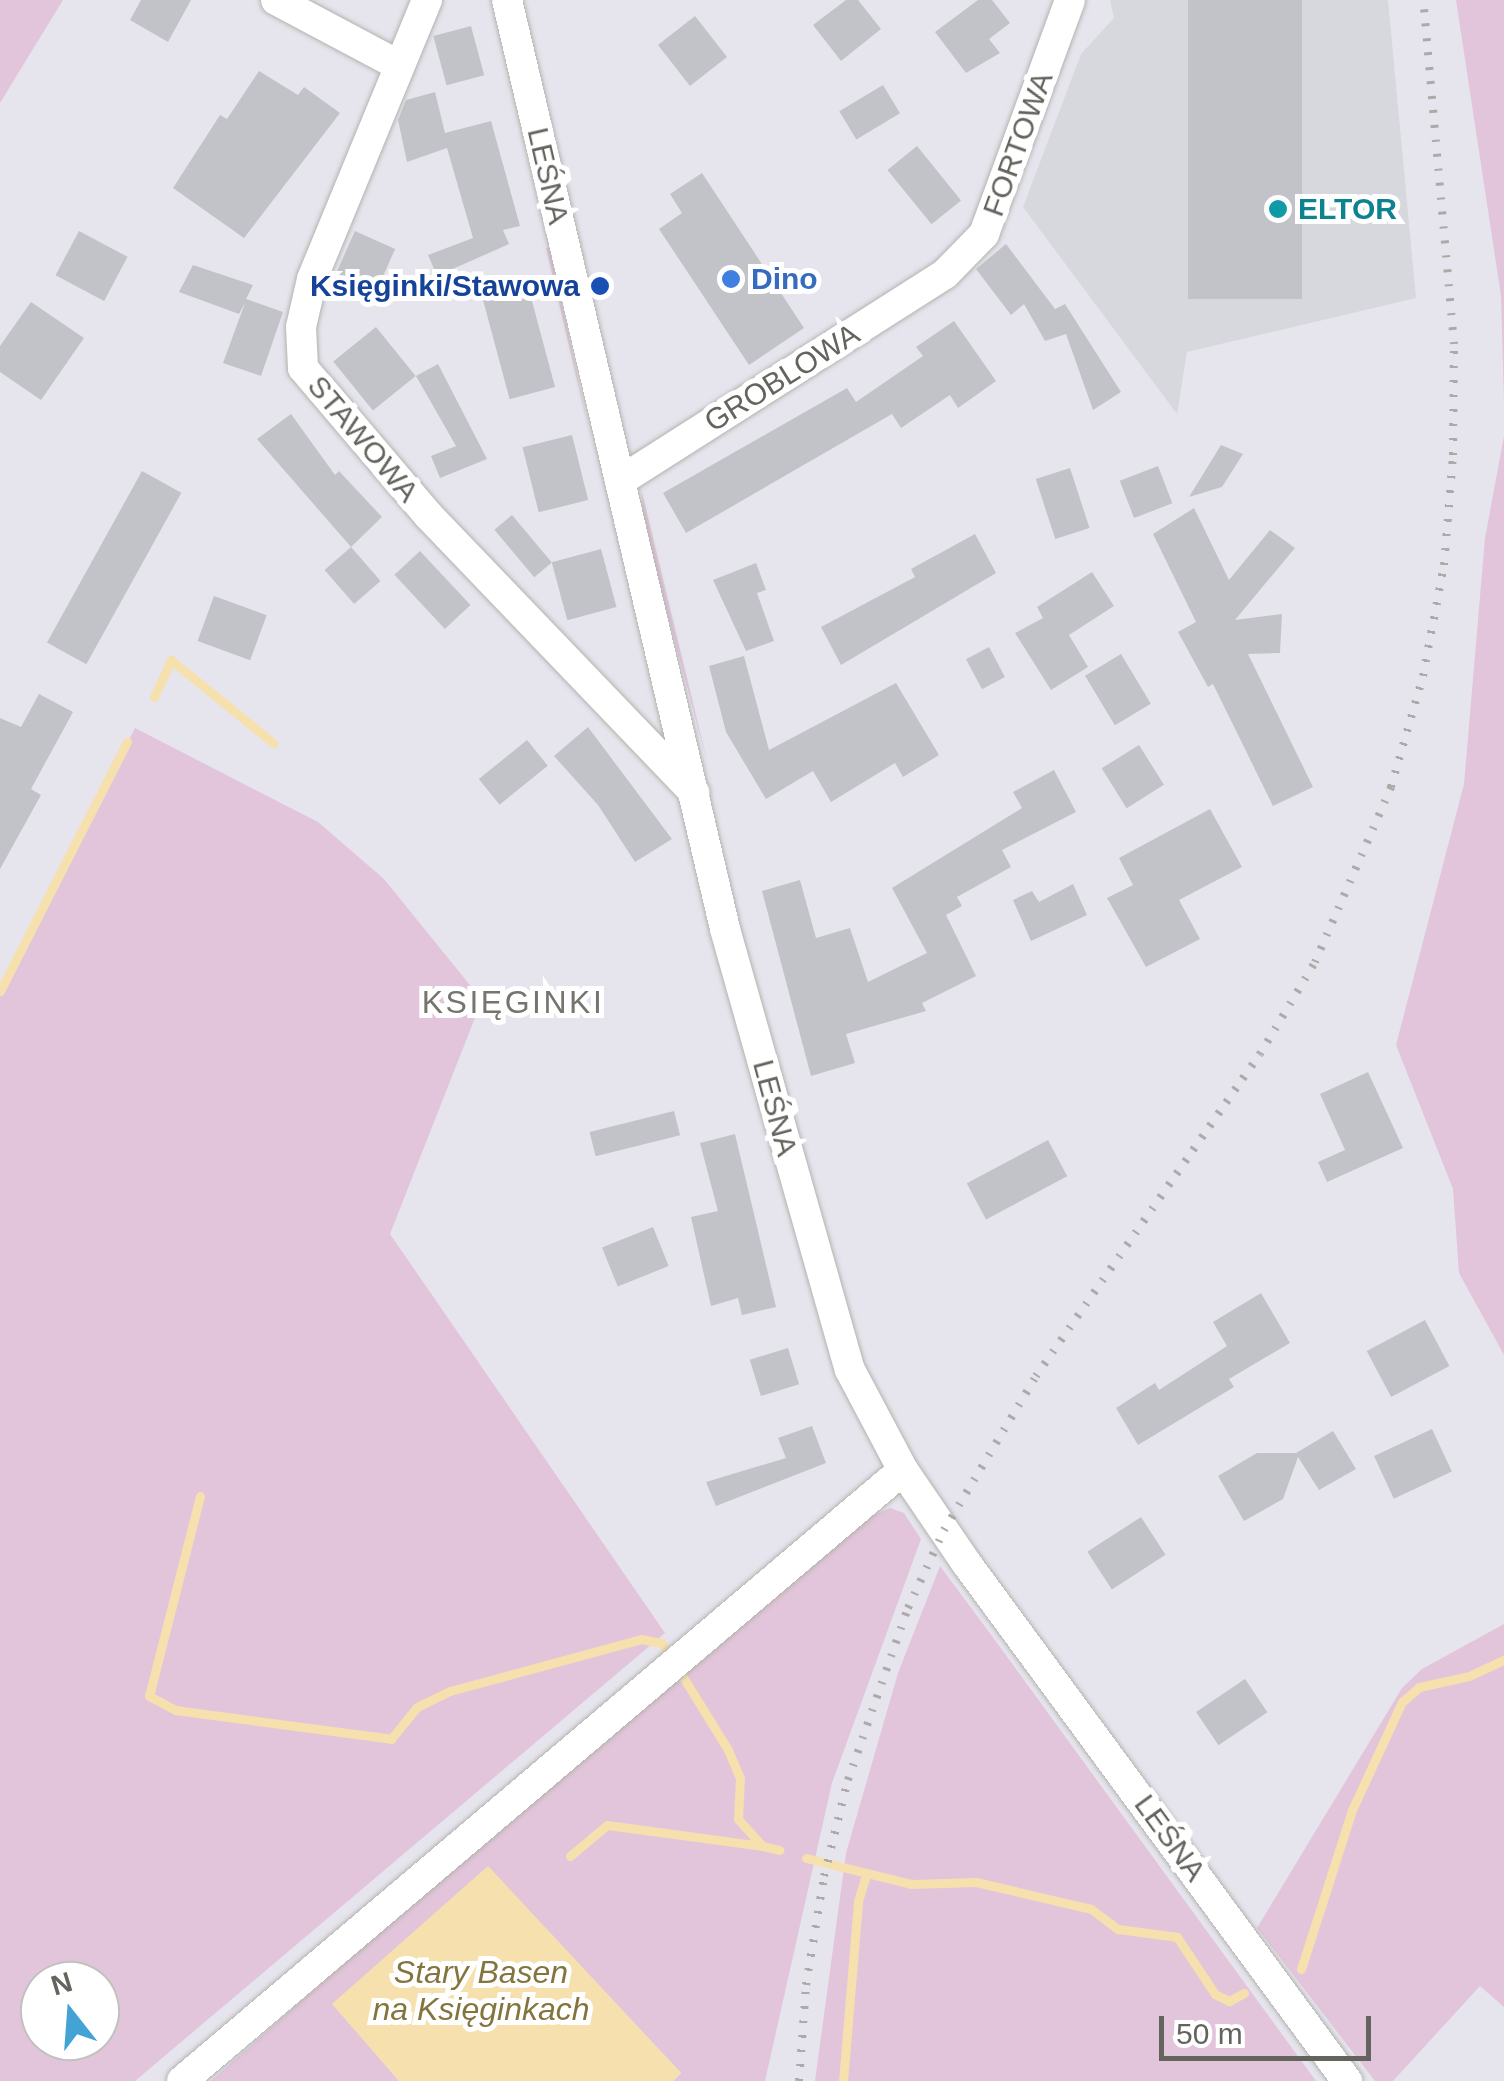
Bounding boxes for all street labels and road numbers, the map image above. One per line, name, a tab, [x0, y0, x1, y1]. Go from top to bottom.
street label: FORTOWA	[975, 67, 1061, 221]
street label: LEŚNA	[519, 124, 577, 228]
street label: GROBLOWA	[698, 316, 866, 440]
street label: STAWOWA	[300, 368, 426, 510]
street label: LEŚNA	[745, 1056, 805, 1160]
street label: LEŚNA	[1127, 1788, 1213, 1888]

